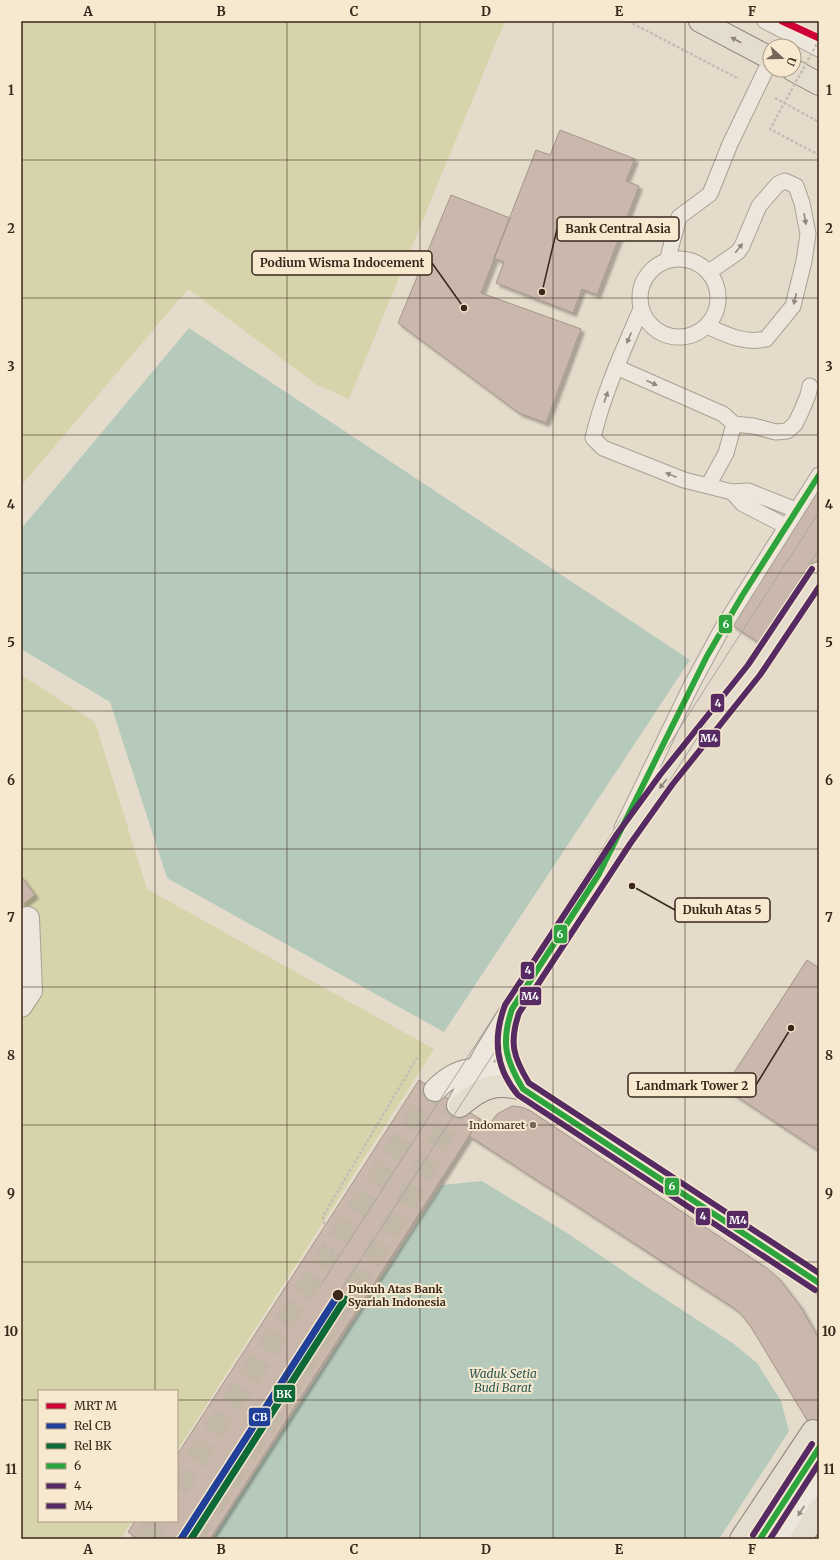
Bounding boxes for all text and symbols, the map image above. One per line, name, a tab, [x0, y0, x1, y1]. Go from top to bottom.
text: A	[82, 3, 93, 20]
text: B	[216, 3, 226, 20]
text: C	[350, 3, 359, 20]
text: D	[481, 3, 491, 20]
text: E	[615, 3, 624, 20]
text: F	[748, 3, 756, 20]
one-way arrow	[730, 36, 741, 43]
north arrow	[762, 38, 802, 78]
text: U	[783, 55, 799, 69]
text: 1	[8, 82, 14, 99]
text: 1	[826, 82, 832, 99]
one-way arrow	[802, 213, 808, 225]
callout: Bank Central Asia	[557, 217, 679, 241]
text: 2	[7, 220, 15, 237]
text: 2	[825, 220, 833, 237]
text: Bank Central Asia	[565, 221, 671, 236]
one-way arrow	[735, 243, 743, 254]
callout: Podium Wisma Indocement	[252, 251, 432, 275]
text: Podium Wisma Indocement	[260, 255, 424, 270]
one-way arrow	[791, 293, 797, 305]
one-way arrow	[625, 332, 631, 344]
text: 3	[7, 358, 15, 375]
text: 3	[825, 358, 833, 375]
one-way arrow	[646, 379, 658, 386]
one-way arrow	[603, 391, 609, 403]
one-way arrow	[666, 472, 677, 478]
text: 4	[7, 496, 16, 513]
text: 4	[825, 496, 834, 513]
line badge: 6	[718, 614, 733, 634]
text: 6	[723, 617, 730, 631]
text: 5	[7, 634, 15, 651]
text: 5	[825, 634, 833, 651]
line badge: 4	[710, 693, 725, 713]
text: 4	[715, 696, 722, 710]
line badge: M4	[698, 729, 721, 748]
text: M4	[700, 731, 718, 745]
text: 6	[7, 772, 15, 789]
text: 6	[825, 772, 833, 789]
one-way arrow	[659, 779, 667, 790]
callout: Dukuh Atas 5	[675, 898, 770, 922]
text: Dukuh Atas 5	[682, 902, 762, 917]
text: 7	[7, 909, 15, 926]
text: 7	[825, 909, 833, 926]
line badge: 6	[553, 924, 568, 944]
text: 6	[557, 927, 564, 941]
line badge: 4	[520, 961, 535, 980]
text: 4	[525, 963, 532, 977]
line badge: M4	[519, 986, 542, 1006]
text: M4	[521, 989, 539, 1003]
text: 8	[7, 1047, 15, 1064]
text: 8	[825, 1047, 833, 1064]
callout: Landmark Tower 2	[628, 1073, 756, 1097]
text: Landmark Tower 2	[636, 1078, 748, 1093]
place label: Indomaret	[469, 1118, 526, 1132]
marker: Indomaret	[528, 1120, 538, 1130]
line badge: 6	[664, 1177, 680, 1196]
text: 6	[669, 1179, 676, 1193]
text: 9	[7, 1185, 15, 1202]
text: 9	[825, 1185, 833, 1202]
line badge: 4	[695, 1207, 711, 1226]
text: 4	[700, 1209, 707, 1223]
line badge: M4	[726, 1210, 749, 1229]
text: M4	[729, 1213, 747, 1227]
place label: Dukuh Atas Bank Syariah Indonesia	[348, 1282, 446, 1309]
marker: Dukuh Atas Bank Syariah Indonesia	[331, 1288, 345, 1302]
text: 10	[4, 1323, 18, 1340]
text: 10	[822, 1323, 836, 1340]
water label: Waduk Setia Budi Barat	[469, 1366, 537, 1395]
line badge: BK	[273, 1384, 296, 1403]
text: BK	[276, 1387, 293, 1401]
legend	[38, 1390, 178, 1522]
text: MRT M	[74, 1398, 117, 1413]
line badge: CB	[248, 1407, 271, 1427]
text: CB	[253, 1410, 268, 1424]
text: Rel CB	[74, 1418, 111, 1433]
text: Rel BK	[74, 1438, 112, 1453]
text: 6	[74, 1458, 81, 1473]
text: 11	[5, 1461, 17, 1478]
text: 11	[823, 1461, 835, 1478]
text: 4	[74, 1478, 82, 1493]
text: M4	[74, 1498, 94, 1513]
one-way arrow	[797, 1506, 805, 1516]
text: A	[82, 1541, 93, 1558]
text: B	[216, 1541, 226, 1558]
text: C	[350, 1541, 359, 1558]
text: D	[481, 1541, 491, 1558]
text: E	[615, 1541, 624, 1558]
text: F	[748, 1541, 756, 1558]

